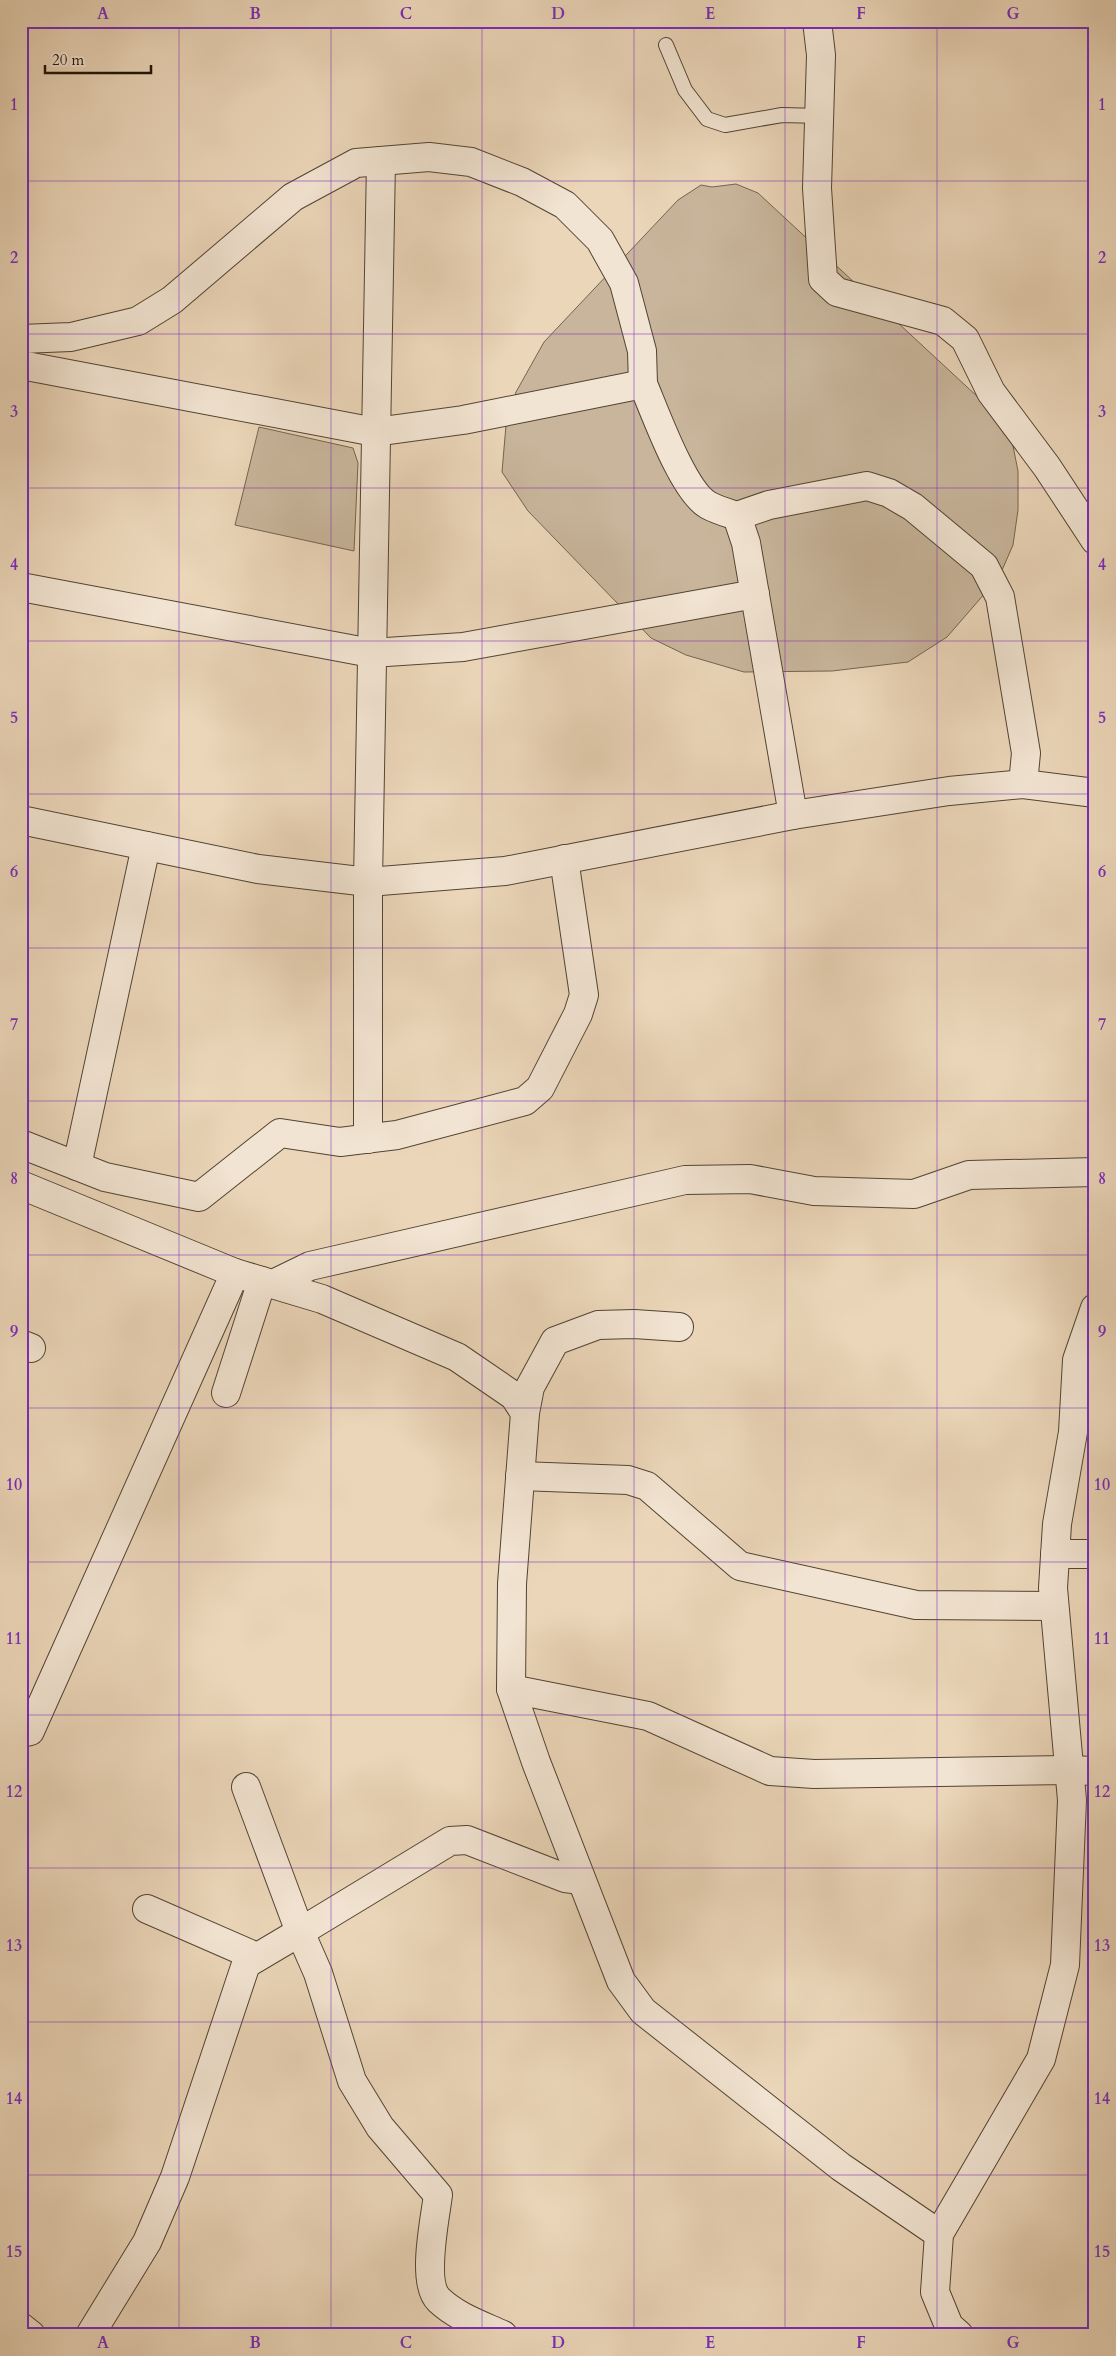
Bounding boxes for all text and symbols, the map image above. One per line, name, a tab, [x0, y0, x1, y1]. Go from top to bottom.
text: A	[97, 3, 109, 25]
text: B	[249, 3, 261, 25]
text: C	[400, 3, 412, 25]
text: D	[551, 3, 565, 25]
text: E	[705, 3, 715, 25]
text: F	[856, 3, 866, 25]
text: G	[1006, 3, 1020, 25]
scale bar	[45, 42, 151, 74]
text: 20 m	[52, 50, 84, 70]
text: 1	[10, 94, 18, 116]
text: 1	[1098, 94, 1106, 116]
text: 2	[10, 247, 18, 269]
text: 2	[1098, 247, 1106, 269]
text: 3	[10, 401, 18, 423]
text: 3	[1098, 401, 1106, 423]
text: 4	[10, 554, 18, 576]
text: 4	[1098, 554, 1106, 576]
text: 5	[10, 707, 18, 729]
text: 5	[1098, 707, 1106, 729]
text: 6	[10, 861, 18, 883]
text: 6	[1098, 861, 1106, 883]
text: 7	[10, 1014, 18, 1036]
text: 7	[1098, 1014, 1106, 1036]
text: 8	[10, 1168, 18, 1190]
text: 8	[1098, 1168, 1106, 1190]
text: 9	[10, 1321, 18, 1343]
text: 9	[1098, 1321, 1106, 1343]
text: 10	[6, 1474, 22, 1496]
text: 10	[1094, 1474, 1110, 1496]
text: 11	[6, 1628, 22, 1650]
text: 11	[1094, 1628, 1110, 1650]
text: 12	[6, 1781, 22, 1803]
text: 12	[1094, 1781, 1110, 1803]
text: 13	[6, 1935, 22, 1957]
text: 13	[1094, 1935, 1110, 1957]
text: 14	[6, 2088, 22, 2110]
text: 14	[1094, 2088, 1110, 2110]
text: 15	[6, 2241, 22, 2263]
text: 15	[1094, 2241, 1110, 2263]
text: A	[97, 2332, 109, 2354]
text: B	[249, 2332, 261, 2354]
text: C	[400, 2332, 412, 2354]
text: D	[551, 2332, 565, 2354]
text: E	[705, 2332, 715, 2354]
text: F	[856, 2332, 866, 2354]
text: G	[1006, 2332, 1020, 2354]

